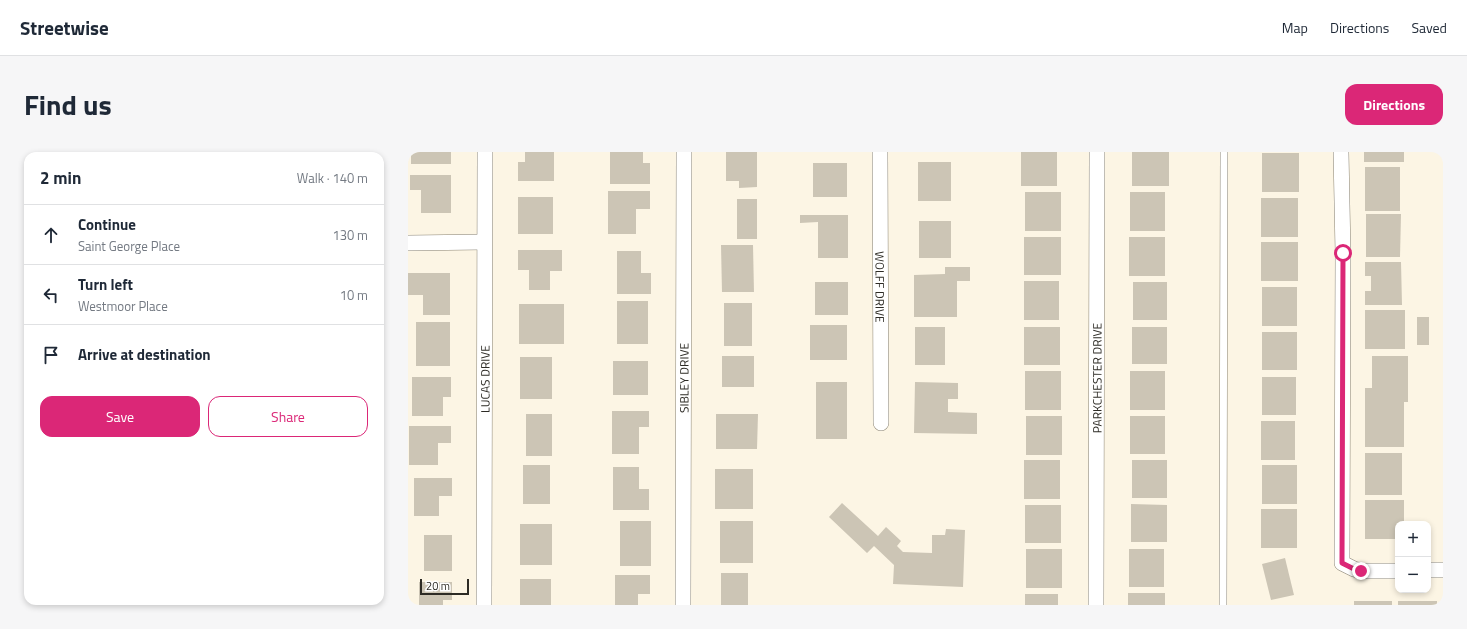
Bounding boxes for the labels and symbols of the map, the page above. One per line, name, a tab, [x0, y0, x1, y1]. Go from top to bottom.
route start	[1334, 244, 1352, 262]
street label: WOLFF DRIVE	[871, 251, 890, 323]
street label: PARKCHESTER DRIVE	[1087, 322, 1106, 433]
street label: SIBLEY DRIVE	[674, 343, 693, 413]
street label: LUCAS DRIVE	[475, 345, 494, 413]
route end	[1352, 562, 1370, 580]
scale bar	[420, 577, 469, 596]

